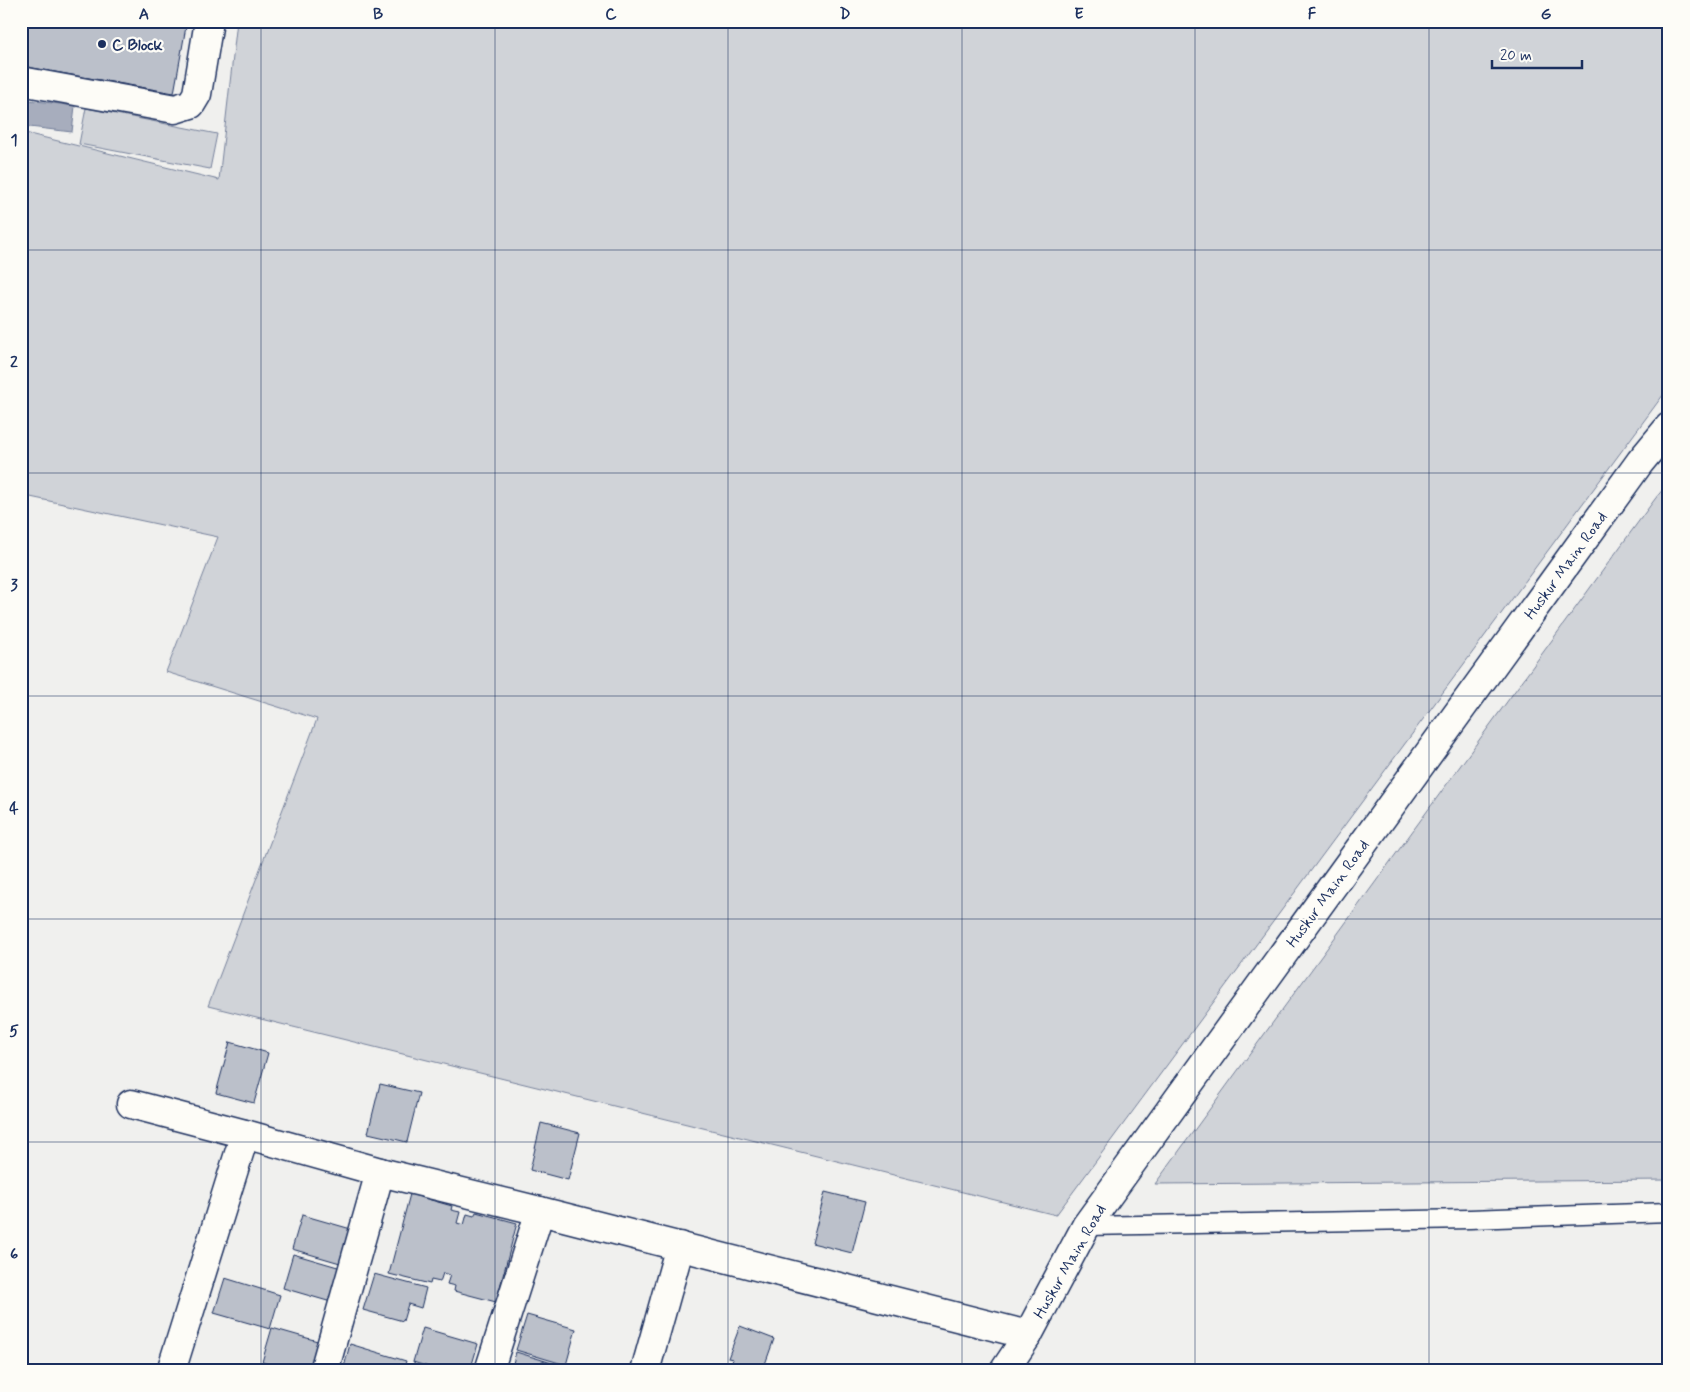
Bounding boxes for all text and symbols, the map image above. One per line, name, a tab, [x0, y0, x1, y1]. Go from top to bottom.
text: A	[139, 4, 149, 25]
text: B	[373, 4, 383, 25]
text: C	[605, 4, 617, 25]
text: D	[839, 4, 851, 25]
text: E	[1074, 4, 1084, 25]
text: F	[1308, 4, 1317, 25]
text: G	[1541, 4, 1552, 25]
place label: C Block	[112, 35, 164, 56]
marker: C Block	[96, 38, 108, 50]
scale bar	[1492, 38, 1582, 70]
text: 20 m	[1500, 46, 1532, 66]
text: 1	[10, 130, 18, 151]
text: 2	[10, 352, 18, 373]
street label: Huskur Main Road	[1520, 508, 1613, 624]
text: 3	[10, 575, 18, 596]
text: 4	[9, 798, 19, 819]
street label: Huskur Main Road	[1282, 836, 1375, 952]
text: 5	[9, 1021, 19, 1042]
street label: Huskur Main Road	[1029, 1201, 1112, 1323]
text: 6	[10, 1244, 18, 1265]

